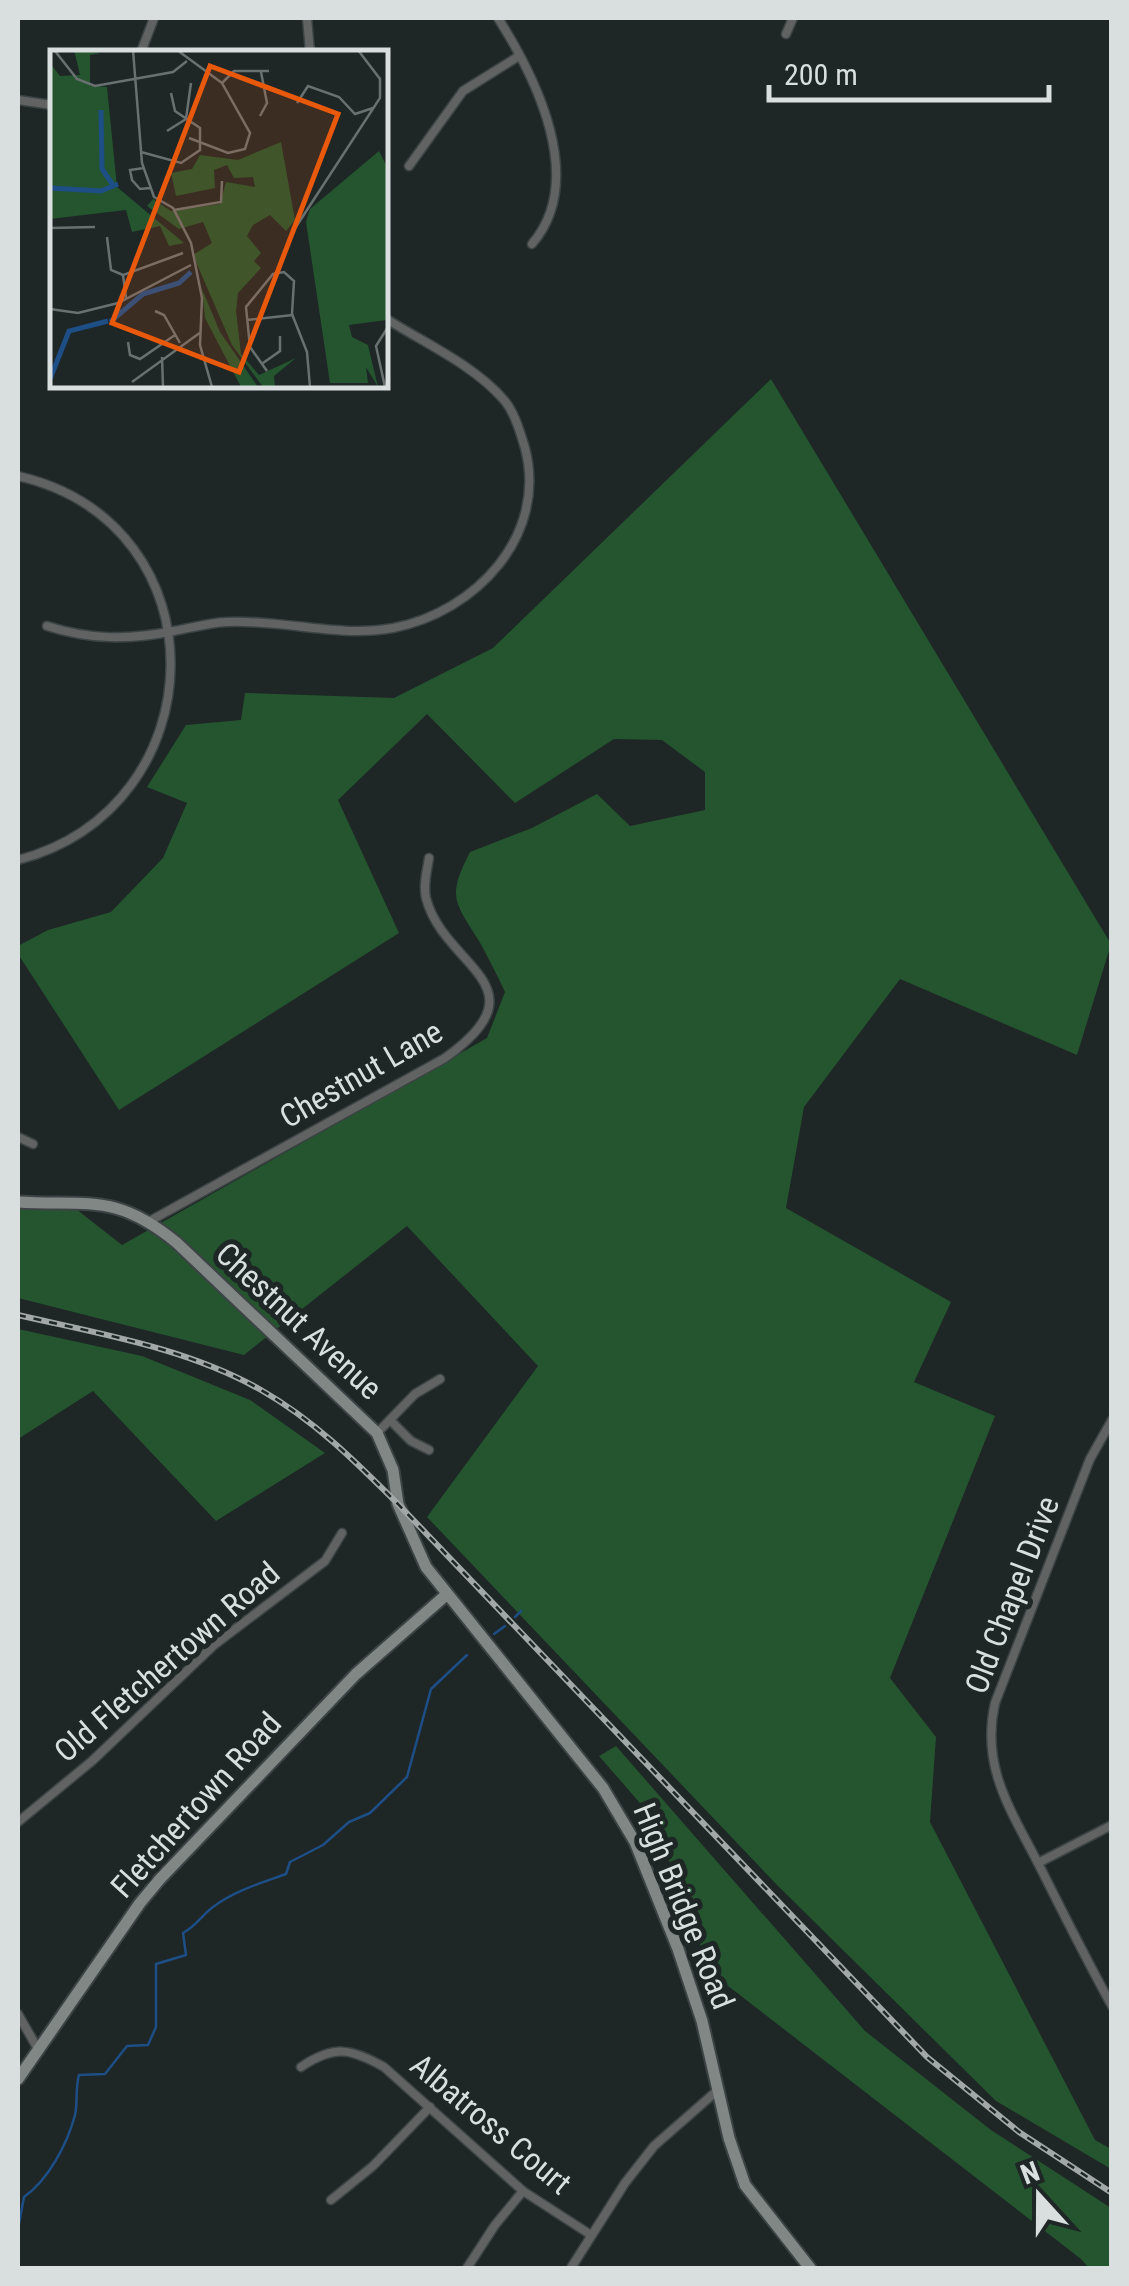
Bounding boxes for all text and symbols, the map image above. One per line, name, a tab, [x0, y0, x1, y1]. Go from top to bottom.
scale bar	[769, 40, 1049, 102]
inset map	[50, 50, 388, 388]
text: 200 m	[784, 57, 858, 92]
street label: Chestnut Lane	[273, 1012, 449, 1136]
street label: Chestnut Avenue	[208, 1235, 390, 1407]
street label: Old Chapel Drive	[957, 1491, 1067, 1699]
street label: Old Fletchertown Road	[47, 1554, 287, 1770]
street label: Fletchertown Road	[103, 1705, 289, 1905]
street label: High Bridge Road	[625, 1798, 743, 2014]
street label: Albatross Court	[403, 2046, 579, 2202]
north arrow	[989, 2146, 1089, 2246]
text: N	[1016, 2155, 1044, 2192]

